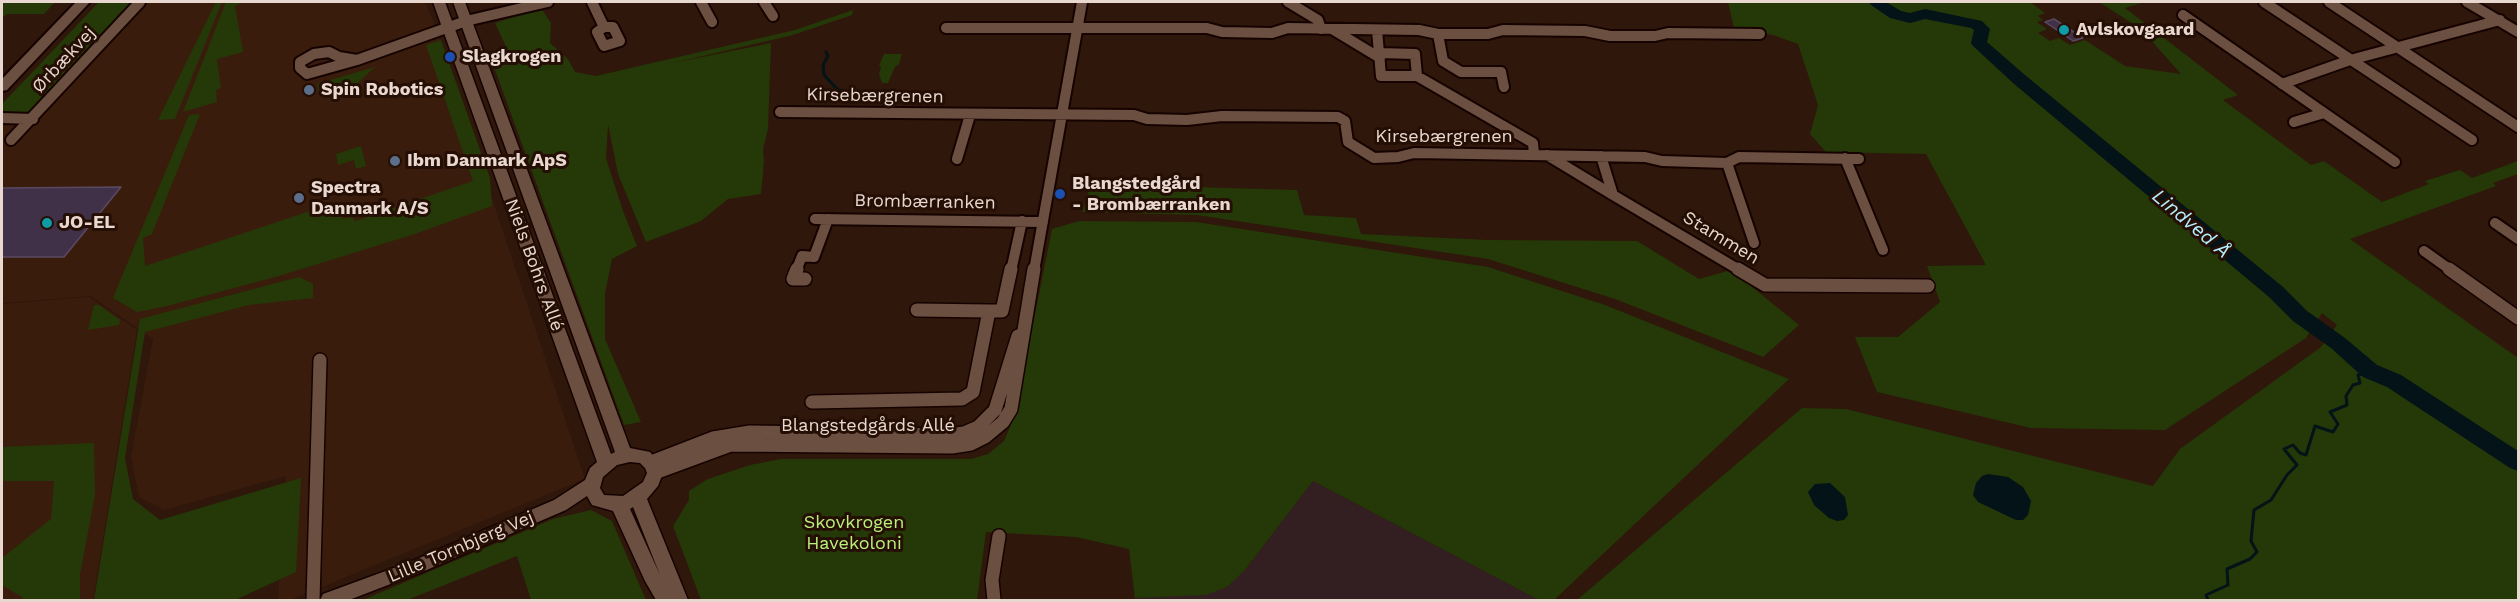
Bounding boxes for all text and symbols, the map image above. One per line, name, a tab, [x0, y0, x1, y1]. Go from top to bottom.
place label: Avlskovgaard	[2076, 19, 2194, 41]
street label: Ørbækvej	[28, 22, 100, 98]
marker: Avlskovgaard	[2057, 23, 2071, 37]
place label: Slagkrogen	[462, 46, 561, 68]
marker: Slagkrogen	[443, 50, 457, 64]
place label: Spin Robotics	[321, 79, 443, 101]
marker: Spin Robotics	[302, 83, 316, 97]
street label: Kirsebærgrenen	[806, 84, 944, 108]
street label: Kirsebærgrenen	[1375, 126, 1513, 148]
place label: Ibm Danmark ApS	[407, 150, 567, 172]
marker: Ibm Danmark ApS	[388, 154, 402, 168]
place label: Blangstedgård - Brombærranken	[1072, 173, 1231, 216]
place label: Spectra Danmark A/S	[311, 177, 429, 219]
water label: Lindved Å	[2147, 184, 2235, 264]
marker: Blangstedgård - Brombærranken	[1053, 187, 1067, 201]
street label: Brombærranken	[854, 190, 996, 214]
marker: Spectra Danmark A/S	[292, 191, 306, 205]
street label: Niels Bohrs Allé	[500, 196, 568, 334]
street label: Stammen	[1679, 207, 1763, 269]
place label: JO-EL	[59, 212, 115, 234]
marker: JO-EL	[40, 216, 54, 230]
street label: Blangstedgårds Allé	[781, 415, 955, 437]
street label: Lille Tornbjerg Vej	[385, 507, 537, 587]
park label: Skovkrogen Havekoloni	[804, 512, 904, 554]

